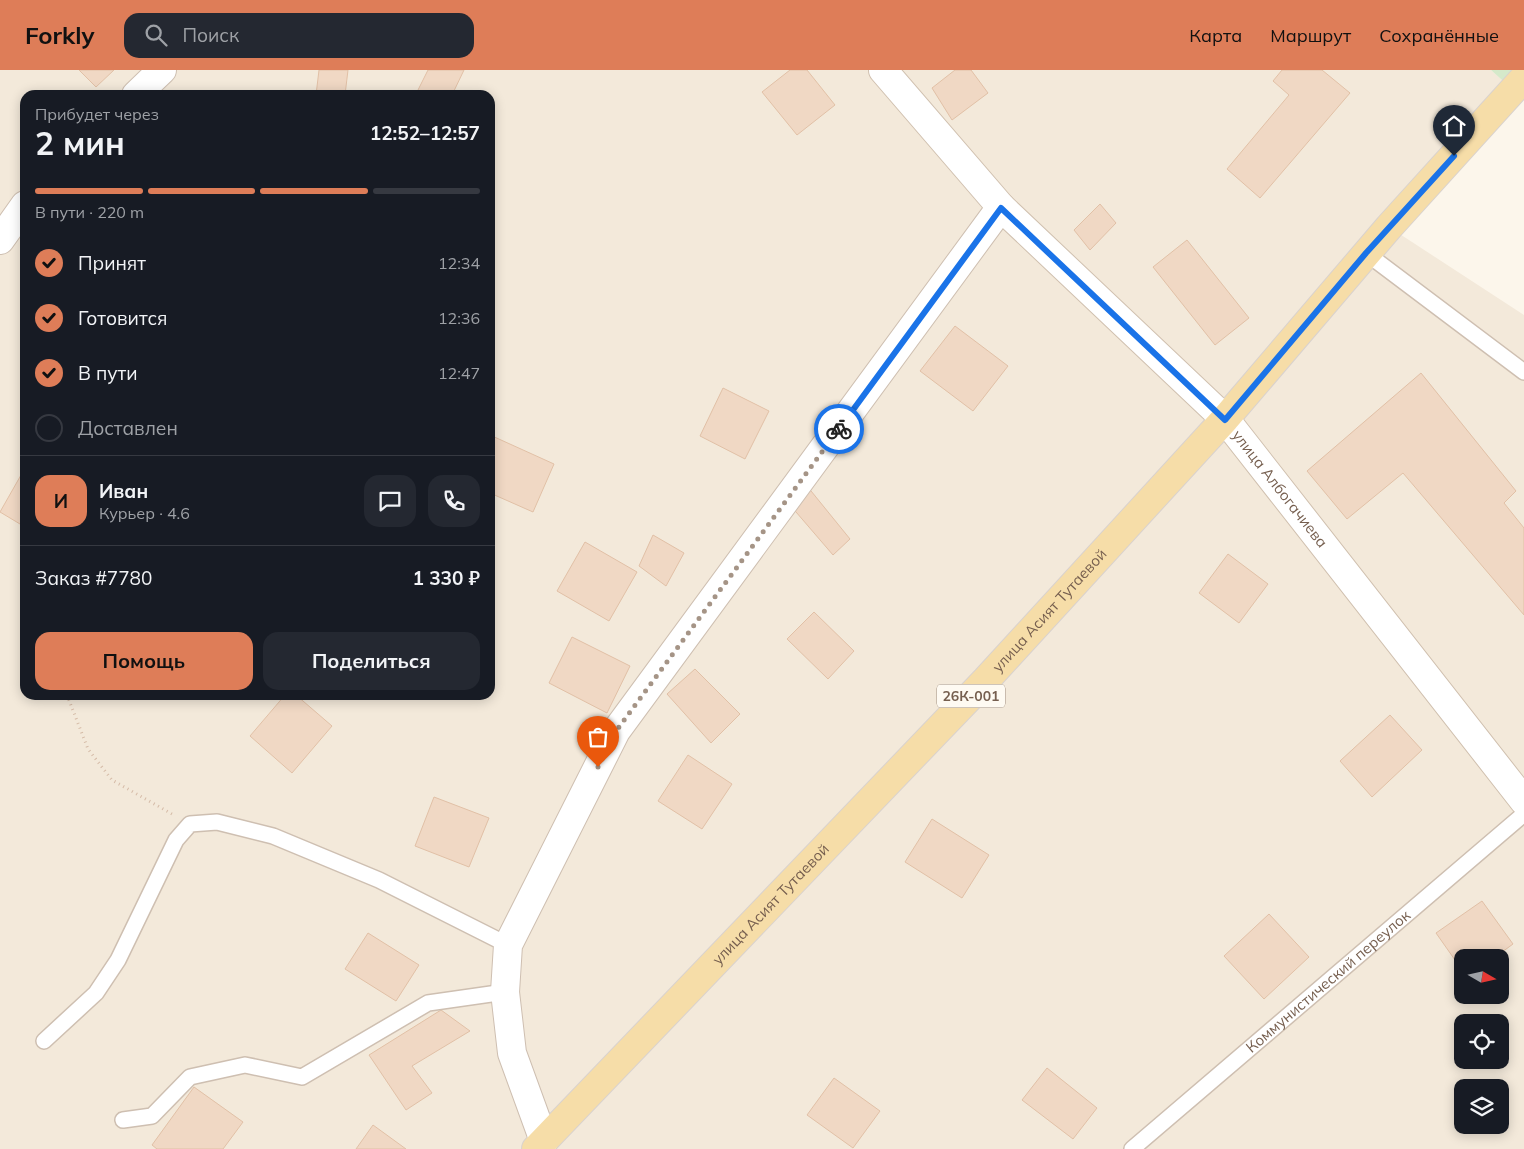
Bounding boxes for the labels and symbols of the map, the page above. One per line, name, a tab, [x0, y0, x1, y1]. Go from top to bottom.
pin	[1433, 105, 1475, 156]
courier	[814, 404, 864, 454]
street label: улица Албогачиева	[1228, 426, 1332, 551]
street label: улица Асият Тутаевой	[988, 545, 1110, 676]
road number: 26К-001	[937, 684, 1005, 708]
pin	[577, 716, 619, 767]
street label: улица Асият Тутаевой	[708, 839, 833, 969]
street label: Коммунистический переулок	[1242, 905, 1415, 1057]
north arrow	[1454, 949, 1509, 1004]

